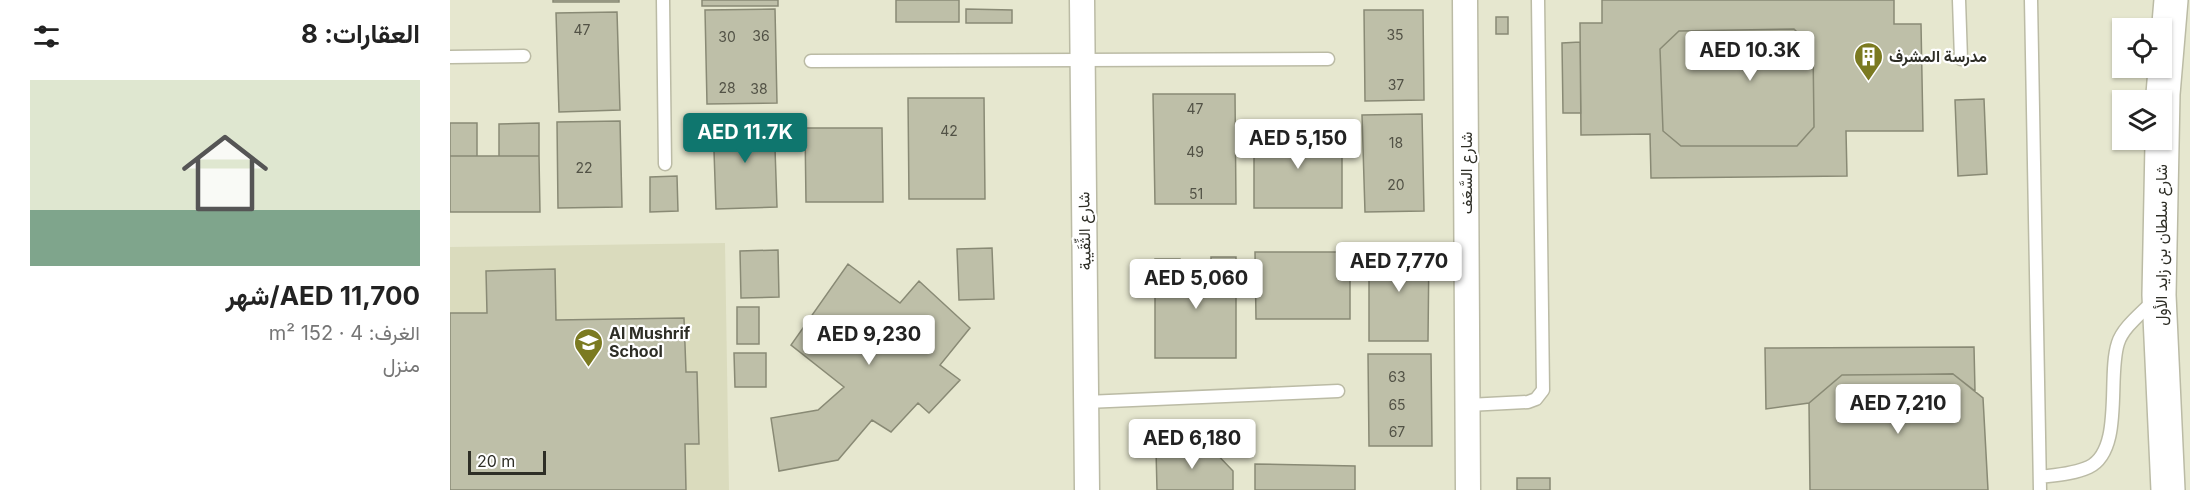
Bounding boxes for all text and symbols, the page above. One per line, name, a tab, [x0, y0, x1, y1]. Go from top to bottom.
text: العقارات: 8	[301, 18, 420, 49]
map controls	[2112, 18, 2172, 150]
button: locate	[2112, 18, 2172, 78]
icon: filters	[30, 20, 63, 53]
house number: 47	[574, 21, 591, 38]
house number: 35	[1386, 26, 1404, 43]
house number: 36	[752, 27, 770, 44]
house number: 30	[718, 28, 736, 45]
pin: AED 10.3K	[1681, 31, 1819, 82]
text: AED 10.3K	[1699, 38, 1801, 62]
building icon: مدرسة المشرف	[1852, 40, 1884, 82]
place label: مدرسة المشرف	[1889, 46, 1987, 67]
house number: 37	[1388, 76, 1404, 93]
house number: 28	[718, 79, 736, 96]
house number: 38	[750, 80, 768, 97]
button: layers	[2112, 90, 2172, 150]
house number: 47	[1187, 100, 1204, 117]
pin: AED 11.7K	[676, 113, 814, 164]
icon: home	[171, 119, 279, 227]
pin: AED 5,150	[1229, 119, 1367, 170]
text: AED 11.7K	[697, 120, 793, 144]
house number: 42	[940, 122, 958, 139]
text: AED 5,150	[1249, 126, 1347, 150]
street label: شارع السَّعَف	[1456, 132, 1478, 214]
house number: 18	[1389, 134, 1403, 151]
house number: 49	[1186, 143, 1204, 160]
house number: 22	[575, 159, 593, 176]
street label: شارع سلطان بن زايد الأول	[2151, 164, 2173, 326]
house number: 20	[1387, 176, 1405, 193]
house number: 51	[1189, 185, 1203, 202]
street label: شارع الثِّقَيبة	[1073, 191, 1097, 271]
pin: AED 7,770	[1330, 242, 1468, 293]
text: AED 7,770	[1350, 249, 1448, 273]
pin: AED 5,060	[1127, 259, 1265, 310]
text: AED 5,060	[1144, 266, 1248, 290]
text: AED 11,700/شهر	[226, 280, 420, 311]
pin: AED 9,230	[800, 315, 938, 366]
text: الغرف: 4 · 152 m²	[269, 321, 420, 345]
text: AED 9,230	[817, 322, 921, 346]
place label: Al Mushrif School	[609, 323, 691, 361]
school or university icon: Al Mushrif School	[572, 326, 604, 368]
text: منزل	[383, 353, 420, 377]
house number: 63	[1388, 368, 1406, 385]
pin: AED 7,210	[1829, 384, 1967, 435]
text: AED 7,210	[1850, 391, 1946, 415]
house number: 65	[1388, 396, 1406, 413]
pin: AED 6,180	[1123, 419, 1261, 470]
house number: 67	[1389, 423, 1405, 440]
text: AED 6,180	[1143, 426, 1241, 450]
scale bar	[468, 448, 546, 476]
text: 20 m	[477, 451, 515, 471]

